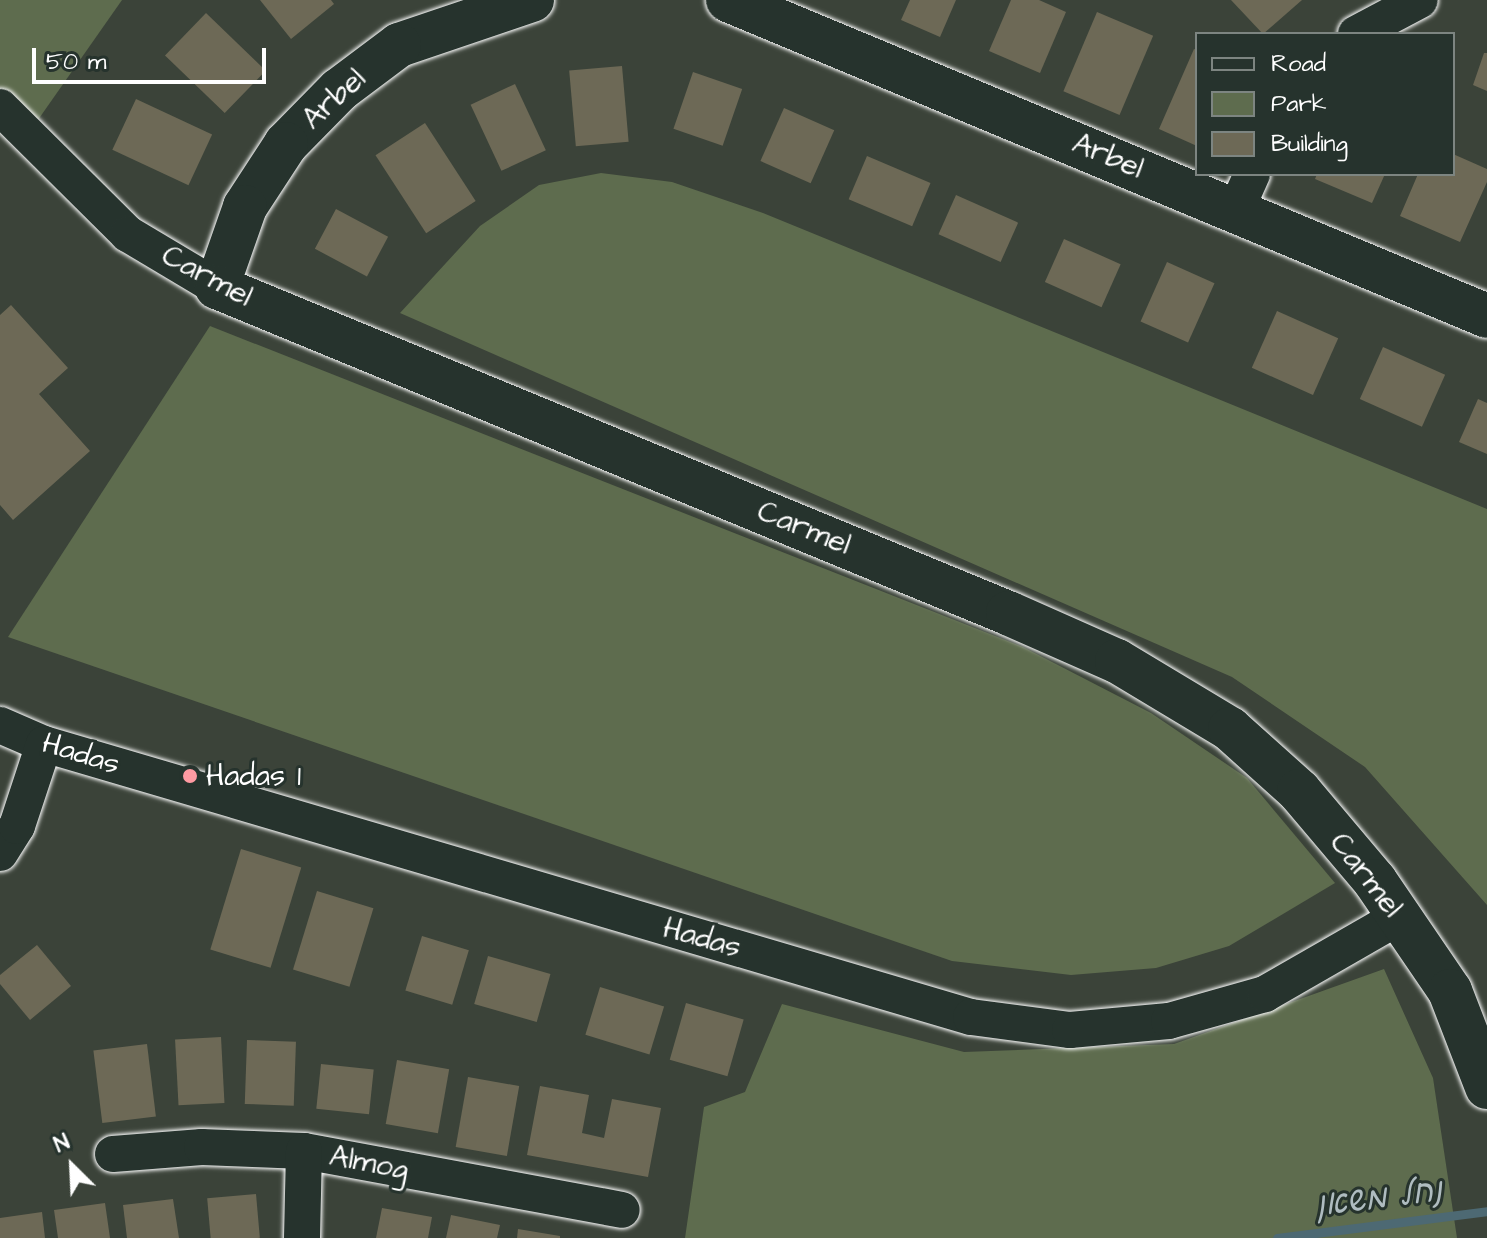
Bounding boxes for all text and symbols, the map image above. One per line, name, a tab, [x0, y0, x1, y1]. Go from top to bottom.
scale bar	[36, 32, 270, 82]
legend	[1195, 32, 1455, 176]
text: 50 m	[46, 45, 106, 79]
text: Road	[1271, 47, 1326, 81]
street label: Arbel	[295, 61, 373, 137]
text: Park	[1271, 87, 1327, 121]
street label: Arbel	[1067, 125, 1149, 187]
text: Building	[1271, 127, 1348, 161]
street label: Carmel	[156, 237, 258, 315]
street label: Carmel	[752, 493, 856, 563]
street label: Hadas	[38, 725, 124, 783]
place label: Hadas 1	[206, 758, 301, 794]
marker: Hadas 1	[181, 767, 199, 785]
street label: Carmel	[1322, 826, 1410, 924]
street label: Hadas	[659, 910, 745, 966]
north arrow	[32, 1126, 112, 1206]
text: N	[49, 1127, 75, 1161]
street label: Almog	[326, 1138, 412, 1188]
water label: נחל משאן	[1314, 1172, 1444, 1226]

